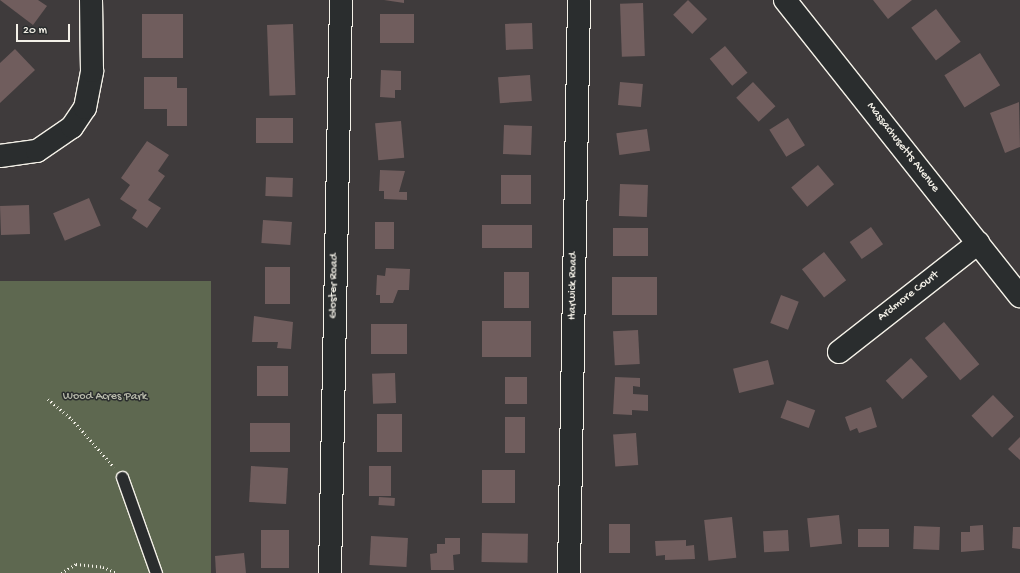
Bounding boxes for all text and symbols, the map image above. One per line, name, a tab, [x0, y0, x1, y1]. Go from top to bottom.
scale bar	[18, 16, 72, 42]
text: 20 m	[23, 24, 47, 38]
street label: Massachusetts Avenue	[862, 100, 942, 196]
street label: Harwick Road	[566, 252, 582, 320]
street label: Gloster Road	[327, 253, 343, 319]
street label: Ardmore Court	[875, 269, 943, 325]
park label: Wood Acres Park	[63, 391, 147, 405]

